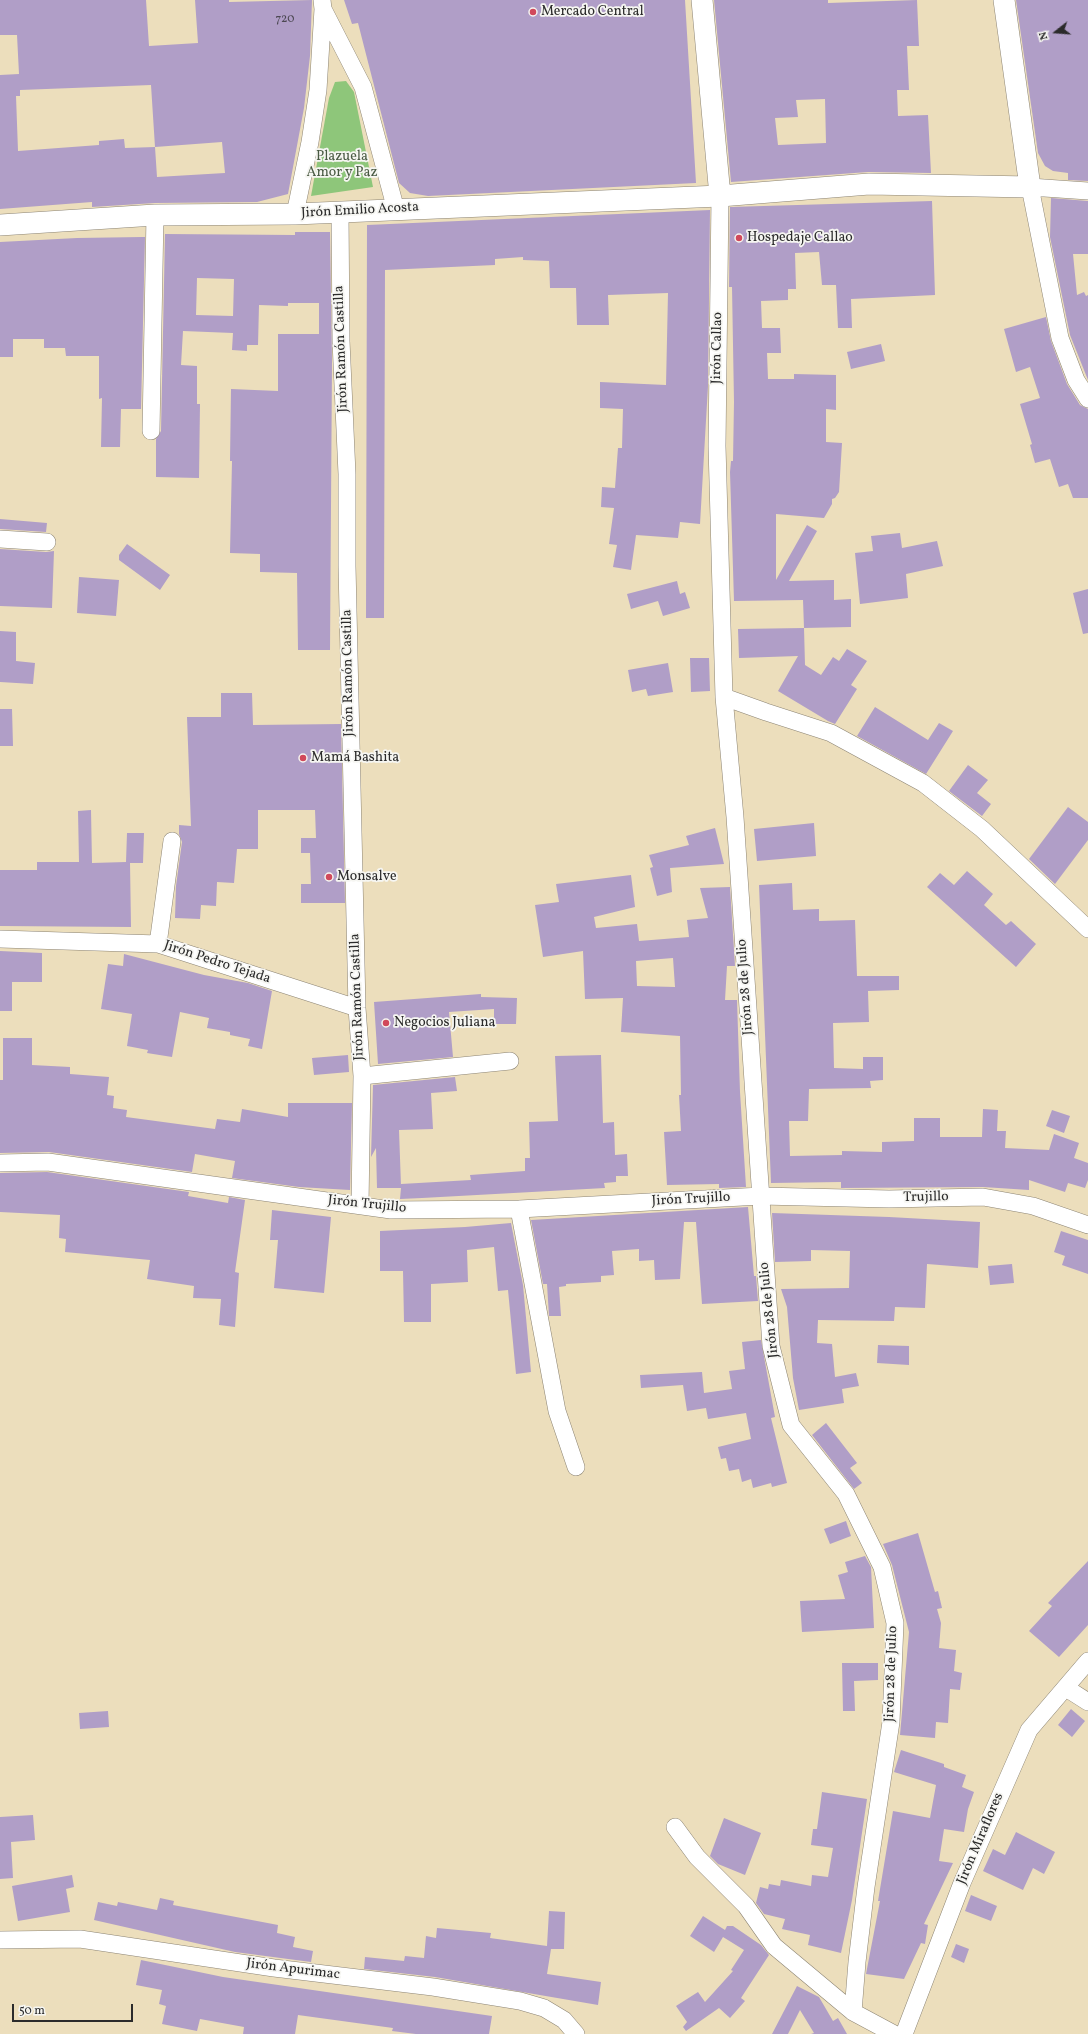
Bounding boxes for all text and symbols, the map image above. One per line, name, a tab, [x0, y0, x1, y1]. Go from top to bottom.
place label: Mercado Central	[541, 4, 644, 20]
marker: Mercado Central	[528, 7, 538, 17]
north arrow	[1036, 12, 1076, 52]
house number: 720	[275, 13, 295, 27]
text: N	[1036, 30, 1052, 42]
park label: Plazuela Amor y Paz	[307, 149, 377, 182]
street label: Jirón Emilio Acosta	[301, 200, 419, 222]
place label: Hospedaje Callao	[747, 230, 853, 246]
marker: Hospedaje Callao	[734, 233, 744, 243]
street label: Jirón Ramón Castilla	[331, 285, 353, 413]
street label: Jirón Callao	[709, 312, 727, 384]
street label: Jirón Ramón Castilla	[339, 609, 359, 737]
place label: Mamá Bashita	[311, 750, 399, 766]
marker: Mamá Bashita	[298, 753, 308, 763]
place label: Monsalve	[337, 869, 397, 885]
marker: Monsalve	[324, 872, 334, 882]
street label: Jirón Ramón Castilla	[347, 933, 369, 1061]
street label: Jirón Pedro Tejada	[161, 938, 273, 988]
street label: Jirón 28 de Julio	[734, 938, 758, 1036]
place label: Negocios Juliana	[394, 1015, 496, 1031]
marker: Negocios Juliana	[381, 1018, 391, 1028]
street label: Trujillo	[903, 1189, 949, 1207]
street label: Jirón Trujillo	[651, 1190, 731, 1210]
street label: Jirón Trujillo	[327, 1193, 407, 1217]
street label: Jirón 28 de Julio	[757, 1261, 783, 1359]
street label: Jirón 28 de Julio	[882, 1626, 902, 1722]
street label: Jirón Miraflores	[954, 1791, 1008, 1887]
street label: Jirón Apurimac	[245, 1956, 341, 1984]
scale bar	[14, 1996, 135, 2022]
text: 50 m	[19, 2003, 45, 2019]

